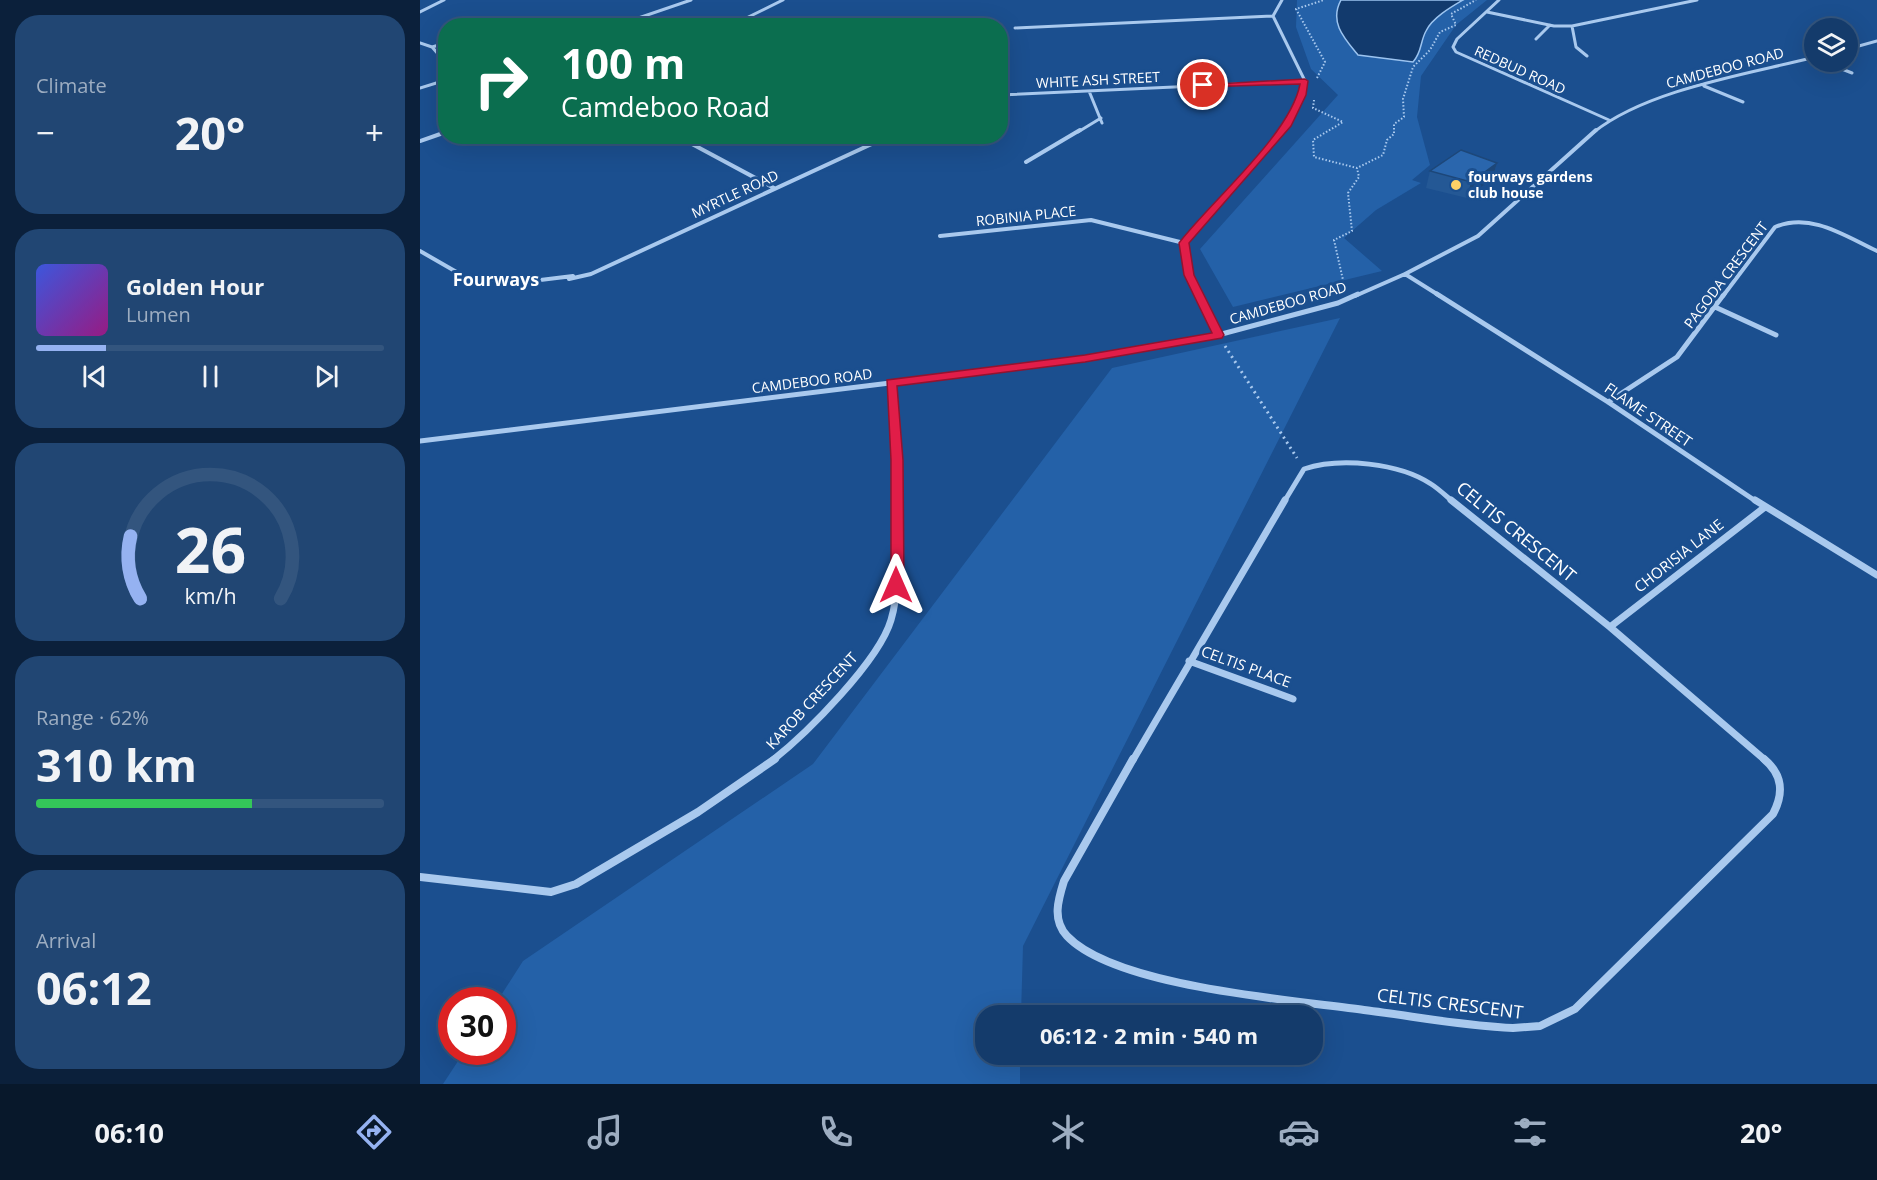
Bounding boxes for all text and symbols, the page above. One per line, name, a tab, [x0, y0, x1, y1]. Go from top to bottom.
map controls	[1804, 18, 1858, 72]
button: layers	[1804, 18, 1858, 72]
text: 100 m	[561, 34, 685, 91]
street label: REDBUD ROAD	[1471, 41, 1569, 98]
icon: right	[462, 42, 540, 120]
street label: CAMDEBOO ROAD	[1664, 43, 1786, 92]
pin	[1177, 59, 1228, 110]
street label: WHITE ASH STREET	[1036, 67, 1161, 92]
icon: arrive	[1186, 68, 1219, 101]
text: Climate	[36, 72, 107, 99]
text: Camdeboo Road	[561, 88, 770, 125]
text: 20°	[175, 102, 245, 163]
text: −	[36, 110, 55, 155]
text: +	[365, 110, 384, 155]
street label: MYRTLE ROAD	[688, 165, 781, 222]
place label: fourways gardens club house	[1468, 167, 1593, 202]
marker: fourways gardens club house	[1449, 178, 1463, 192]
street label: ROBINIA PLACE	[975, 201, 1077, 230]
street label: PAGODA CRESCENT	[1679, 217, 1772, 332]
district label: Fourways	[453, 267, 539, 291]
text: Golden Hour	[126, 271, 264, 301]
street label: CAMDEBOO ROAD	[1227, 277, 1349, 328]
text: Lumen	[126, 301, 191, 328]
icon: previous	[78, 360, 111, 393]
icon: pause	[194, 360, 227, 393]
icon: next	[310, 360, 343, 393]
street label: CAMDEBOO ROAD	[751, 364, 873, 397]
street label: FLAME STREET	[1601, 378, 1697, 451]
street label: CELTIS CRESCENT	[1452, 476, 1581, 587]
text: 26	[174, 506, 246, 591]
street label: CHORISIA LANE	[1630, 514, 1727, 596]
position arrow	[864, 553, 928, 617]
text: km/h	[184, 581, 236, 610]
street label: CELTIS PLACE	[1199, 641, 1294, 692]
street label: KAROB CRESCENT	[761, 647, 862, 753]
text: Range · 62%	[36, 704, 149, 731]
text: 310 km	[36, 734, 197, 795]
text: Arrival	[36, 927, 96, 954]
text: 06:12	[36, 957, 152, 1018]
street label: CELTIS CRESCENT	[1376, 982, 1525, 1024]
speed limit sign: 30	[438, 987, 516, 1065]
text: 06:12 · 2 min · 540 m	[1040, 1020, 1258, 1050]
icon: directions	[353, 1111, 395, 1153]
icon: music	[584, 1111, 626, 1153]
icon: phone	[815, 1111, 857, 1153]
icon: climate	[1047, 1111, 1089, 1153]
icon: car	[1278, 1111, 1320, 1153]
icon: filters	[1509, 1111, 1551, 1153]
text: 06:10	[95, 1114, 164, 1151]
text: 20°	[1740, 1114, 1782, 1151]

